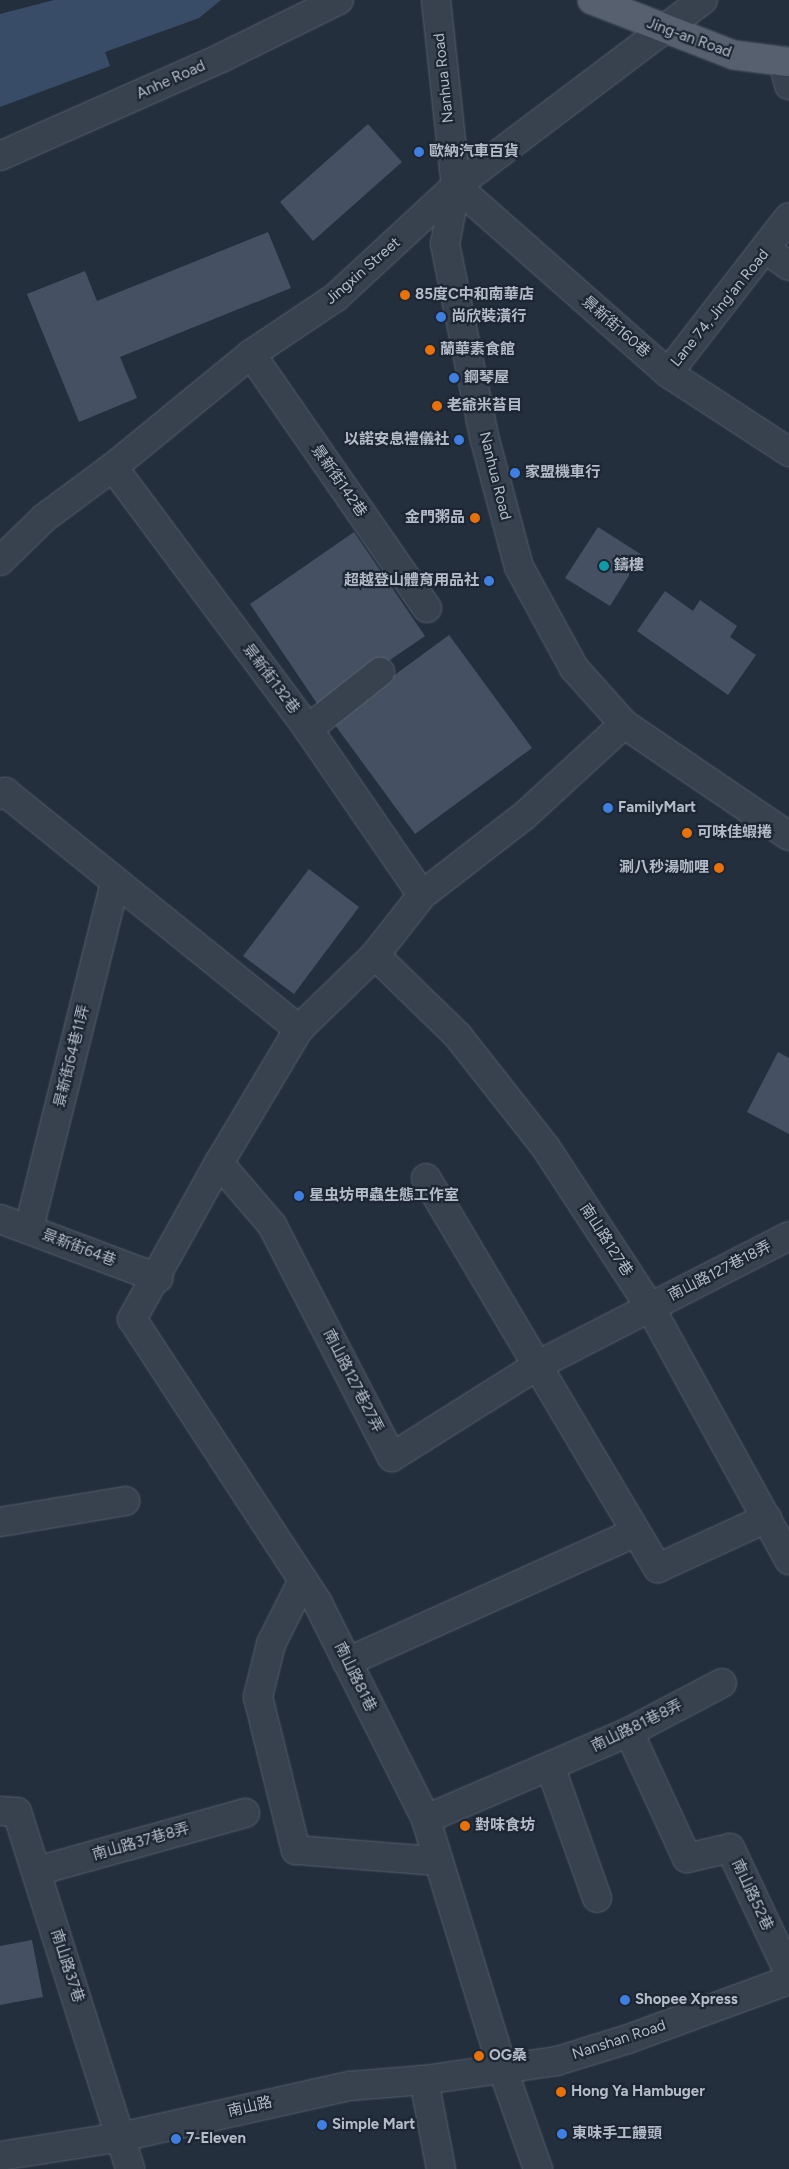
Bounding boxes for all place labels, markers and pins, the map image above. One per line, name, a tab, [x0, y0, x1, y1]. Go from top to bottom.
place label: 歐納汽車百貨	[429, 143, 519, 161]
marker: 歐納汽車百貨	[413, 146, 425, 158]
place label: 85度C中和南華店	[415, 286, 534, 304]
marker: 85度C中和南華店	[399, 289, 411, 301]
place label: 尚欣裝潢行	[451, 308, 526, 326]
marker: 尚欣裝潢行	[435, 311, 447, 323]
place label: 蘭華素食館	[440, 341, 515, 359]
marker: 蘭華素食館	[424, 344, 436, 356]
place label: 鋼琴屋	[464, 369, 509, 387]
marker: 鋼琴屋	[448, 372, 460, 384]
place label: 老爺米苔目	[447, 397, 522, 415]
marker: 老爺米苔目	[431, 400, 443, 412]
place label: 以諾安息禮儀社	[344, 431, 449, 449]
marker: 以諾安息禮儀社	[453, 434, 465, 446]
place label: 家盟機車行	[525, 464, 600, 482]
marker: 家盟機車行	[509, 467, 521, 479]
place label: 金門粥品	[405, 509, 465, 527]
marker: 金門粥品	[469, 512, 481, 524]
place label: 鑄樓	[614, 557, 644, 575]
marker: 鑄樓	[598, 560, 610, 572]
place label: 超越登山體育用品社	[344, 572, 479, 590]
marker: 超越登山體育用品社	[483, 575, 495, 587]
place label: FamilyMart	[618, 799, 696, 817]
marker: FamilyMart	[602, 802, 614, 814]
place label: 可味佳蝦捲	[697, 824, 772, 842]
marker: 可味佳蝦捲	[681, 827, 693, 839]
place label: 涮八秒湯咖哩	[619, 859, 709, 877]
marker: 涮八秒湯咖哩	[713, 862, 725, 874]
place label: 星虫坊甲蟲生態工作室	[309, 1187, 459, 1205]
marker: 星虫坊甲蟲生態工作室	[293, 1190, 305, 1202]
place label: 對味食坊	[475, 1817, 535, 1835]
marker: 對味食坊	[459, 1820, 471, 1832]
place label: Shopee Xpress	[635, 1991, 738, 2009]
marker: Shopee Xpress	[619, 1994, 631, 2006]
place label: OG桑	[489, 2047, 527, 2065]
marker: OG桑	[473, 2050, 485, 2062]
place label: Hong Ya Hambuger	[571, 2083, 705, 2101]
marker: Hong Ya Hambuger	[555, 2086, 567, 2098]
place label: Simple Mart	[332, 2116, 415, 2134]
marker: Simple Mart	[316, 2119, 328, 2131]
place label: 東味手工饅頭	[572, 2125, 662, 2143]
marker: 東味手工饅頭	[556, 2128, 568, 2140]
place label: 7-Eleven	[186, 2130, 246, 2148]
marker: 7-Eleven	[170, 2133, 182, 2145]

